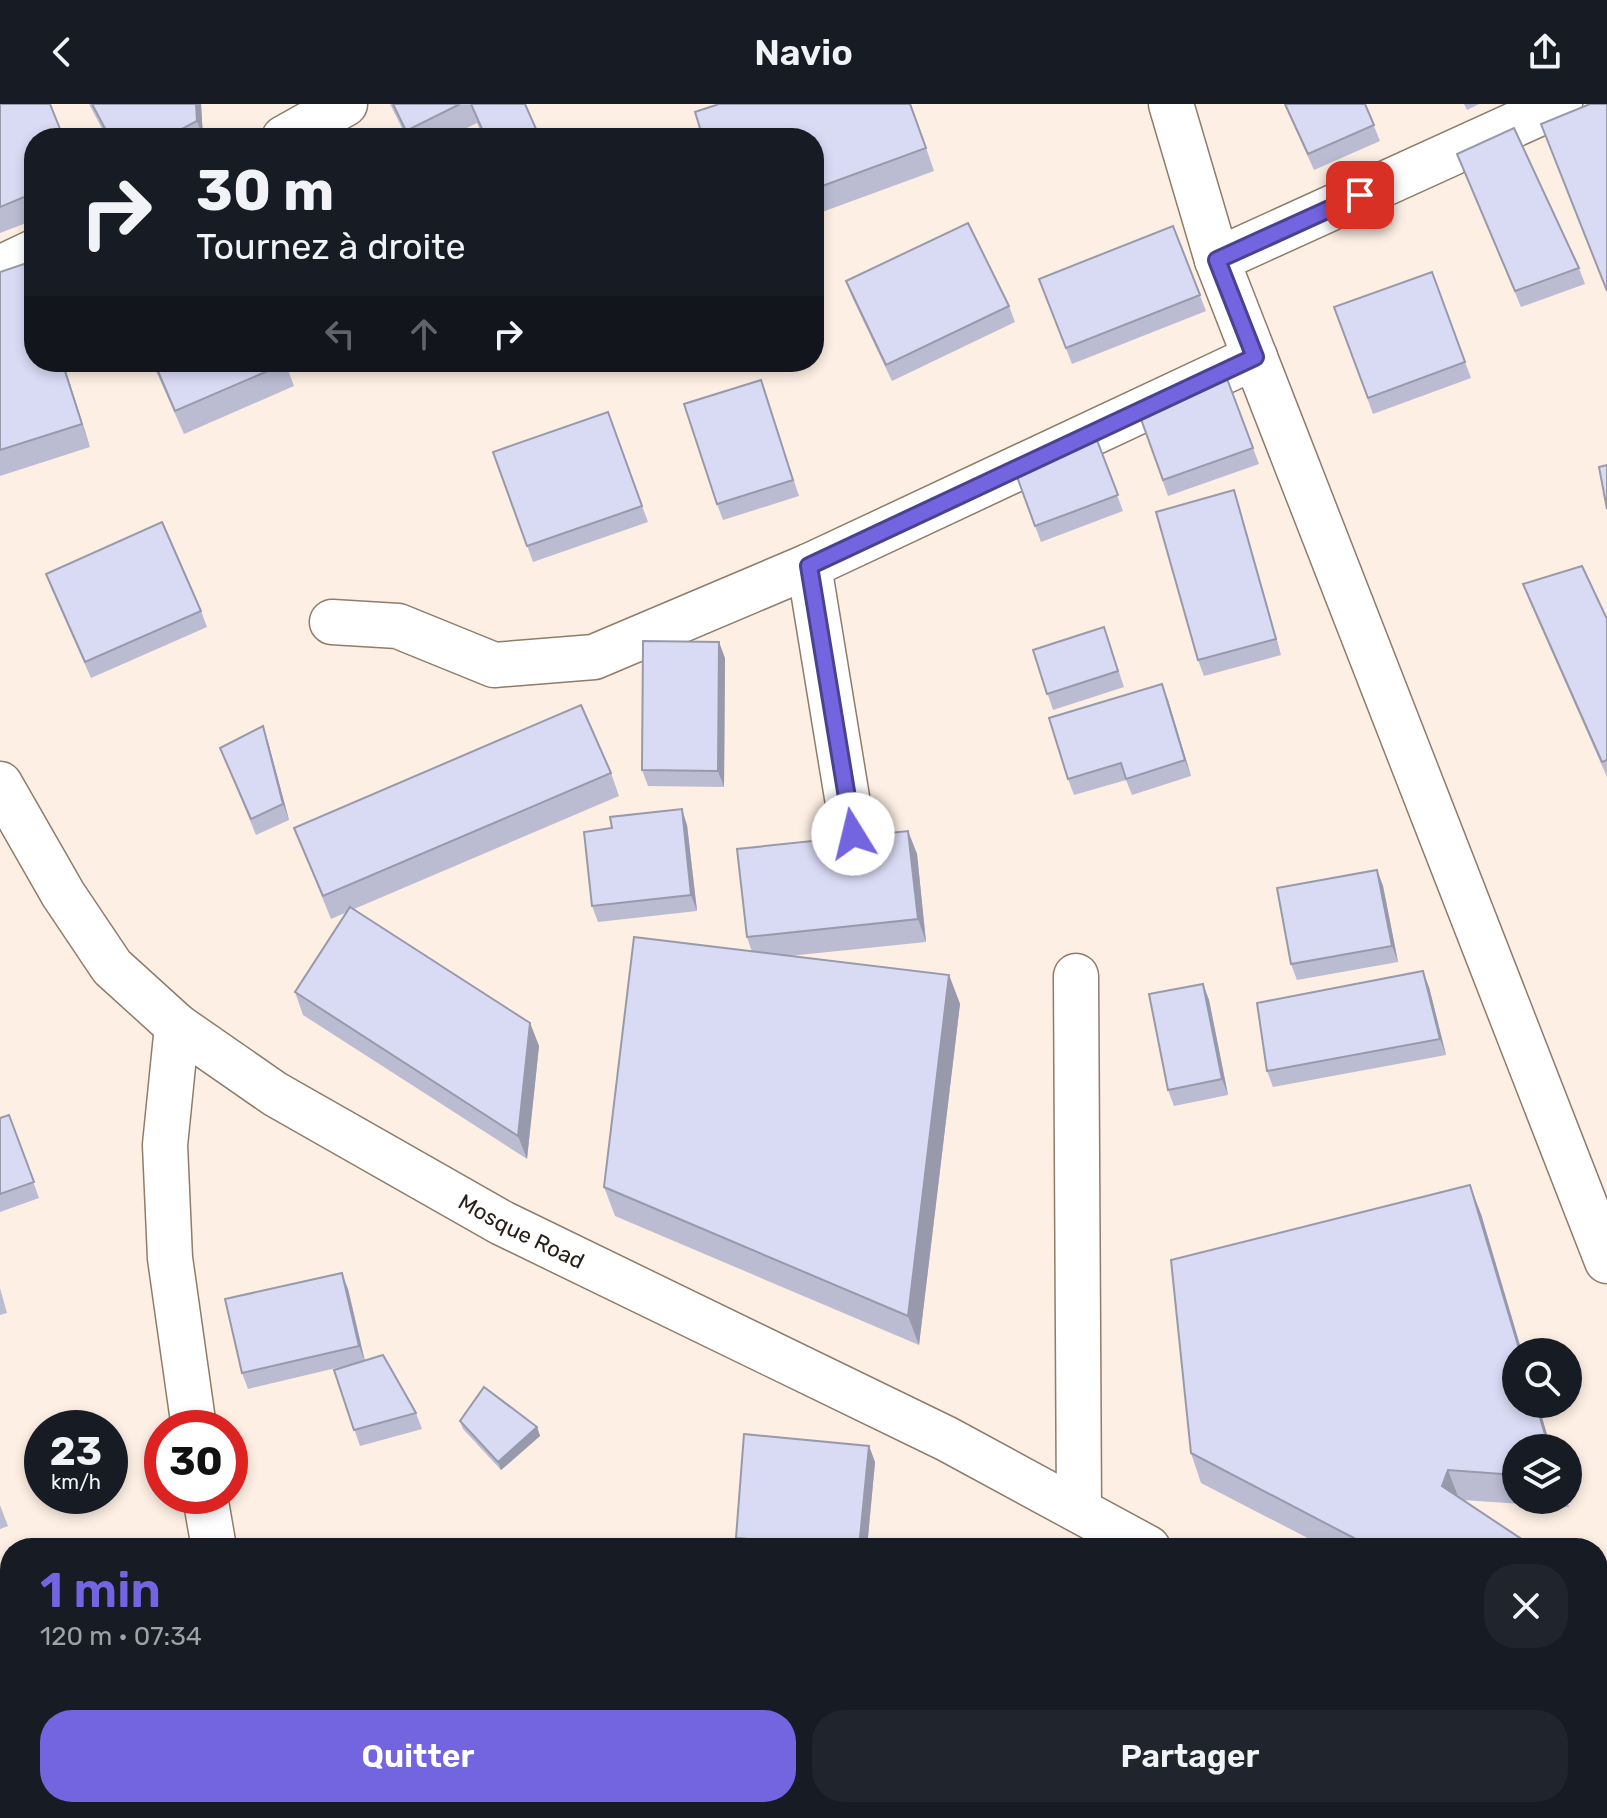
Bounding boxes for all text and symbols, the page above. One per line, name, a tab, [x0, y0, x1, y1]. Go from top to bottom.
icon: back	[40, 30, 84, 74]
icon: share	[1523, 30, 1567, 74]
text: Navio	[754, 31, 853, 74]
text: 30 m	[196, 158, 334, 224]
icon: right	[64, 160, 168, 264]
pin	[1326, 161, 1394, 229]
icon: arrive	[1338, 173, 1382, 217]
text: Tournez à droite	[196, 225, 466, 268]
icon: left	[318, 312, 362, 356]
icon: ahead	[402, 312, 446, 356]
icon: right	[486, 312, 530, 356]
position arrow	[811, 792, 895, 876]
street label: Mosque Road	[454, 1188, 589, 1274]
map controls	[1502, 1338, 1582, 1514]
button: search	[1502, 1338, 1582, 1418]
speed limit sign: 30	[144, 1410, 248, 1514]
text: 23	[50, 1428, 102, 1475]
button: layers	[1502, 1434, 1582, 1514]
text: km/h	[51, 1470, 101, 1494]
text: 1 min	[40, 1562, 161, 1619]
button: close	[1484, 1564, 1568, 1648]
text: 120 m · 07:34	[40, 1621, 202, 1652]
button: Quitter	[40, 1710, 796, 1802]
button: Partager	[812, 1710, 1568, 1802]

